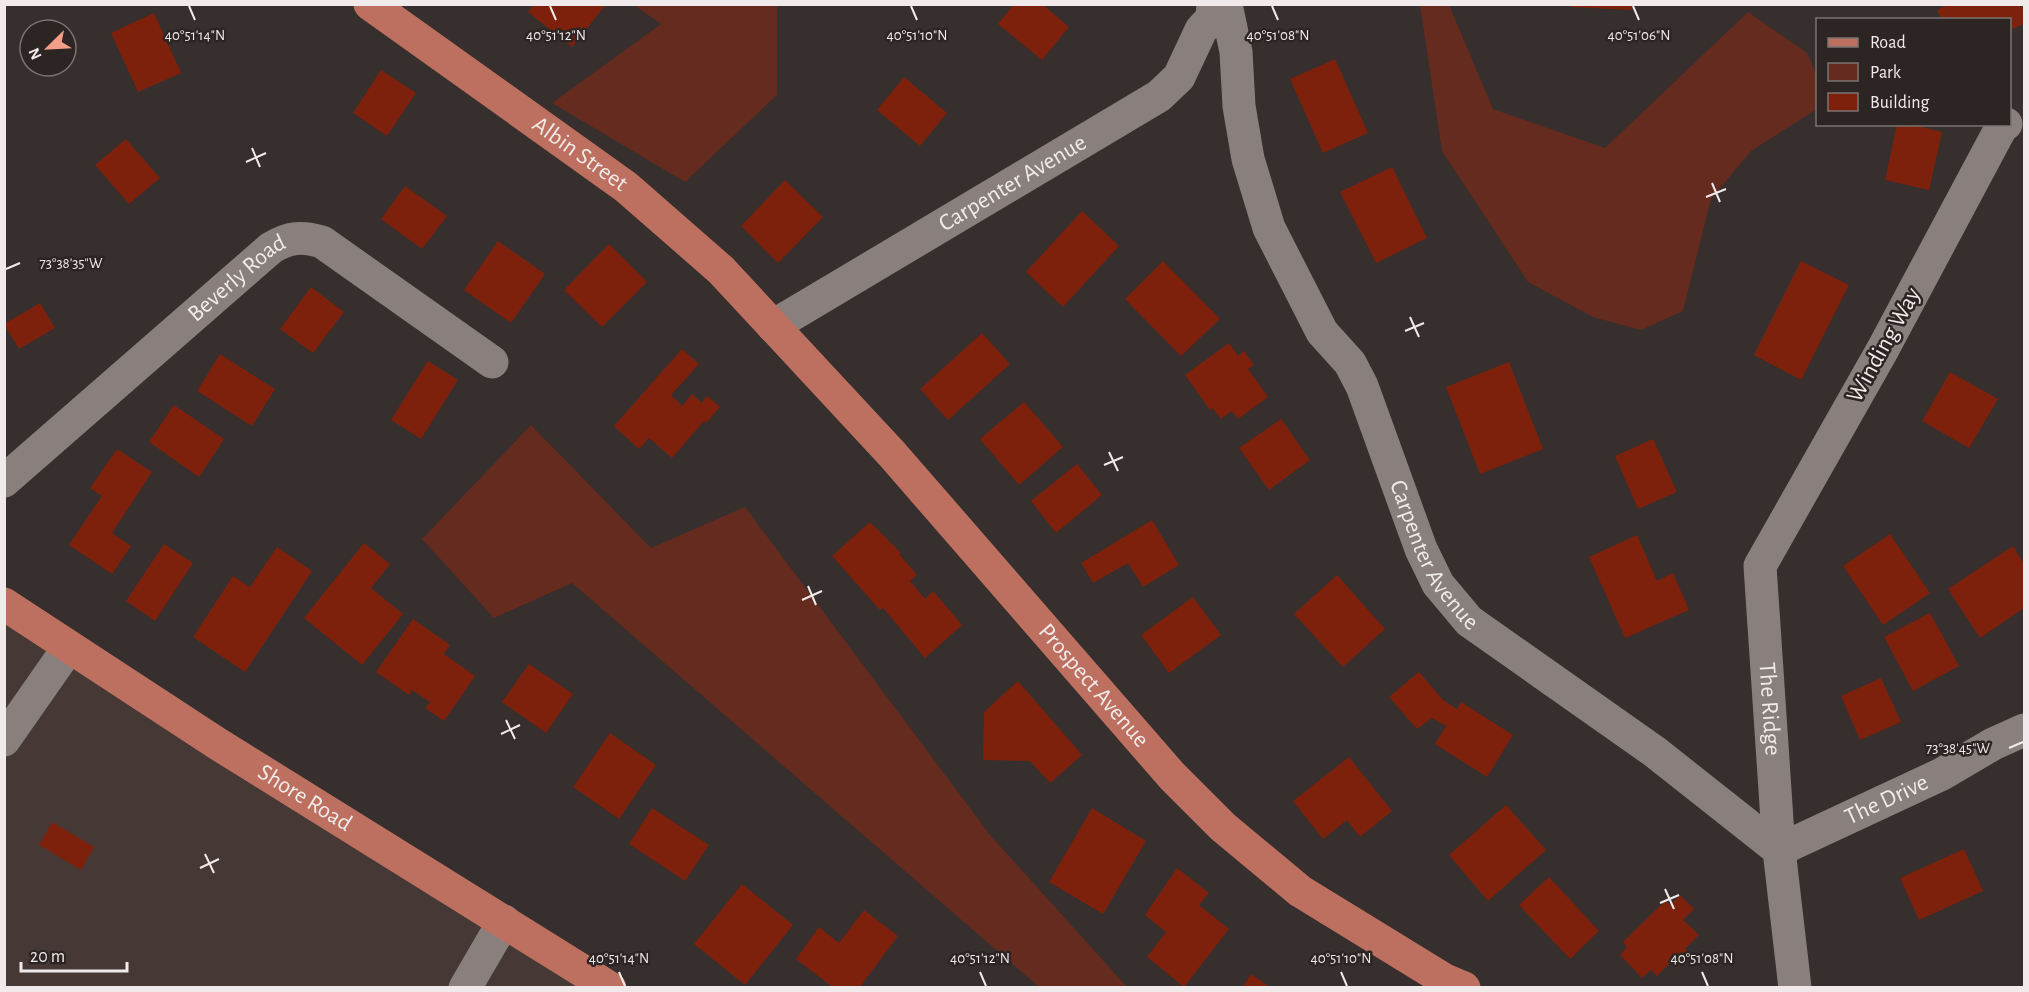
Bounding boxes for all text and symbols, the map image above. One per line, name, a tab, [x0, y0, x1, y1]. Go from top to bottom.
north arrow	[18, 18, 78, 78]
legend	[1816, 18, 2011, 126]
text: 40°51'14"N	[165, 28, 225, 43]
text: 40°51'12"N	[526, 28, 586, 43]
text: 40°51'10"N	[887, 28, 947, 43]
text: 40°51'08"N	[1247, 28, 1309, 43]
text: 40°51'06"N	[1608, 28, 1670, 43]
text: Road	[1870, 34, 1906, 52]
text: N	[26, 45, 45, 62]
text: Park	[1870, 64, 1902, 82]
text: Building	[1870, 94, 1930, 112]
street label: Albin Street	[528, 112, 632, 196]
street label: Carpenter Avenue	[935, 130, 1091, 236]
street label: Beverly Road	[184, 230, 289, 326]
text: 73°38'35"W	[40, 256, 103, 271]
street label: Winding Way	[1843, 284, 1925, 406]
street label: Carpenter Avenue	[1385, 477, 1482, 635]
street label: Prospect Avenue	[1034, 619, 1153, 752]
street label: The Ridge	[1754, 662, 1785, 756]
text: 73°38'45"W	[1926, 741, 1991, 756]
street label: Shore Road	[254, 760, 356, 836]
street label: The Drive	[1841, 770, 1932, 830]
scale bar	[21, 935, 128, 973]
text: 20 m	[30, 948, 65, 966]
text: 40°51'14"N	[589, 951, 649, 966]
text: 40°51'12"N	[950, 951, 1010, 966]
text: 40°51'10"N	[1311, 951, 1371, 966]
text: 40°51'08"N	[1671, 951, 1733, 966]

